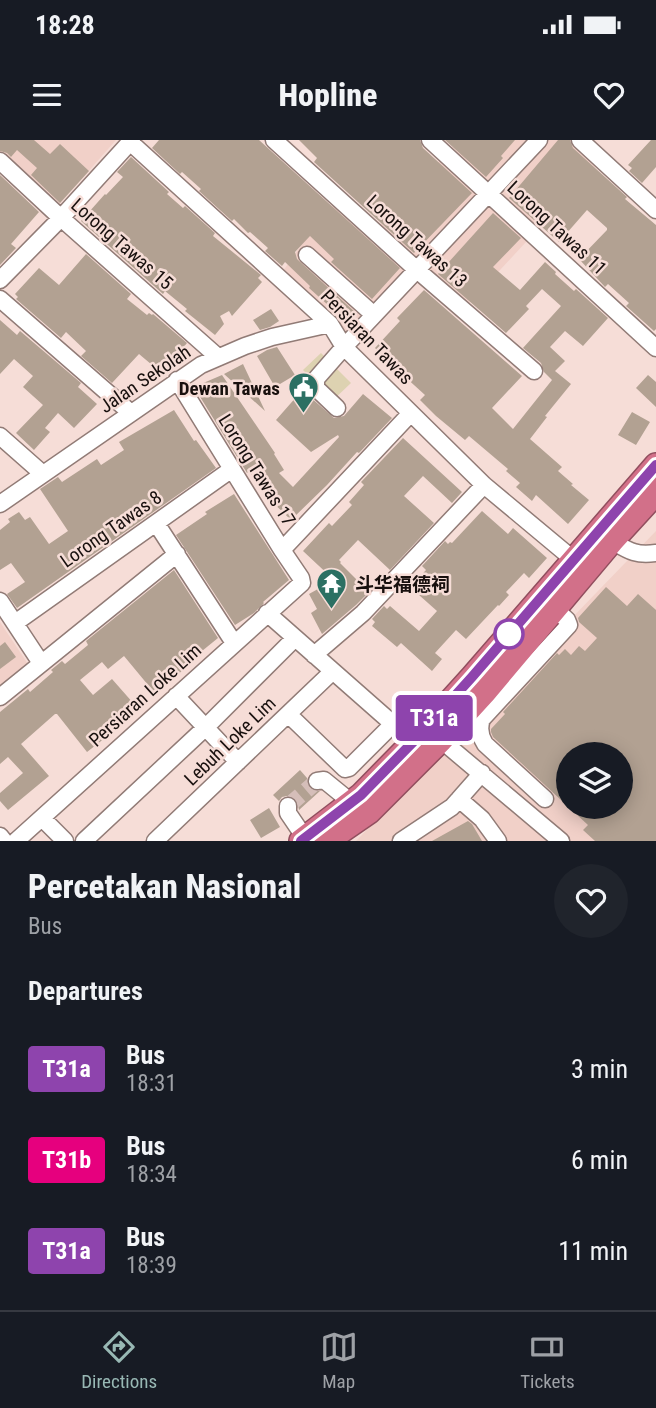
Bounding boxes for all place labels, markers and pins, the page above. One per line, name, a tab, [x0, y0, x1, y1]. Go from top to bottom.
public building icon: Dewan Tawas	[286, 371, 320, 415]
place label: Dewan Tawas	[179, 377, 280, 400]
temple icon: 斗华福德祠	[315, 567, 349, 611]
place label: 斗华福德祠	[355, 573, 450, 596]
unlabelled marker	[494, 619, 524, 649]

